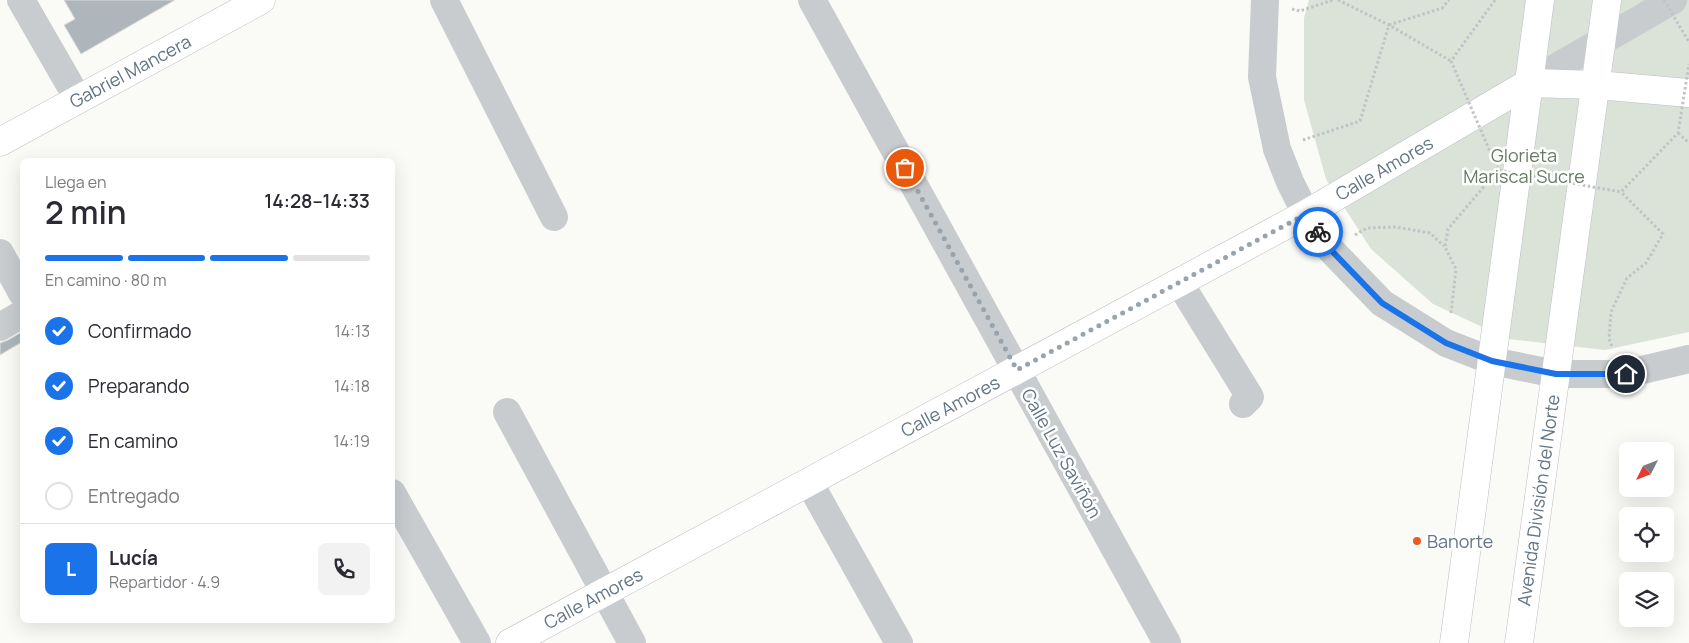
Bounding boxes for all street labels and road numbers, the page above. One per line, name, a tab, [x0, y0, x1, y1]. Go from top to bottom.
street label: Gabriel Mancera	[65, 29, 195, 113]
street label: Calle Amores	[1331, 130, 1437, 206]
street label: Calle Amores	[896, 370, 1004, 442]
street label: Calle Luz Saviñón	[1016, 384, 1108, 522]
street label: Avenida División del Norte	[1511, 393, 1565, 607]
street label: Calle Amores	[539, 562, 647, 634]

